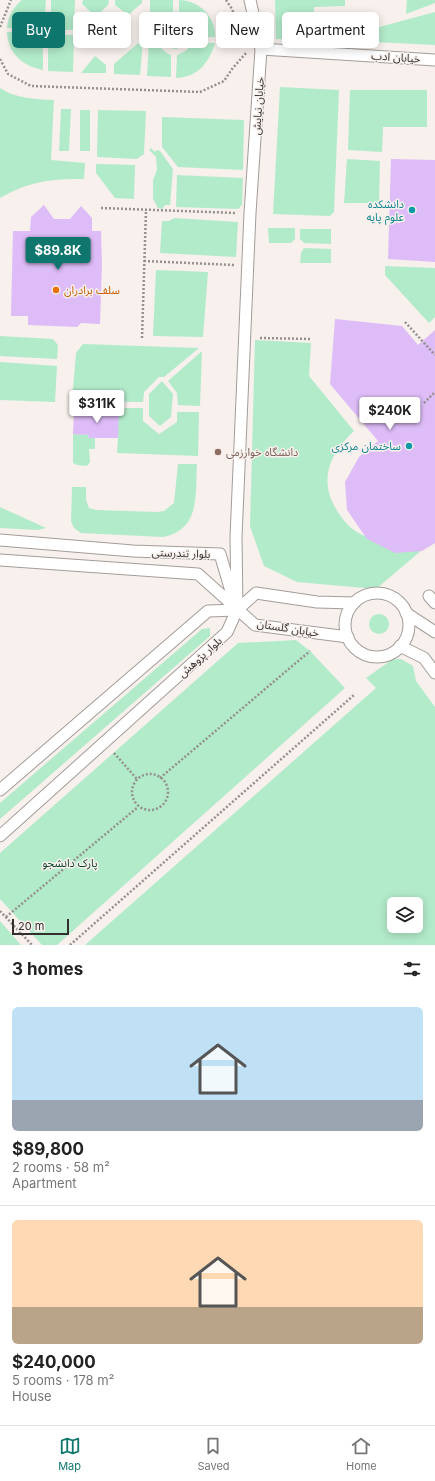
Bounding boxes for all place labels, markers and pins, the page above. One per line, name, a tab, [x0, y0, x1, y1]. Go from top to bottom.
place label: دانشکده علوم پایه	[366, 197, 404, 225]
marker: دانشکده علوم پایه	[407, 205, 417, 215]
pin: $89.8K	[25, 237, 91, 271]
place label: سلف برادران	[64, 283, 120, 297]
marker: سلف برادران	[51, 285, 61, 295]
pin: $311K	[69, 390, 125, 424]
pin: $240K	[362, 397, 418, 431]
place label: ساختمان مرکزی	[331, 439, 401, 453]
marker: ساختمان مرکزی	[404, 441, 414, 451]
place label: دانشگاه خوارزمی	[226, 445, 298, 459]
marker: دانشگاه خوارزمی	[213, 447, 223, 457]

